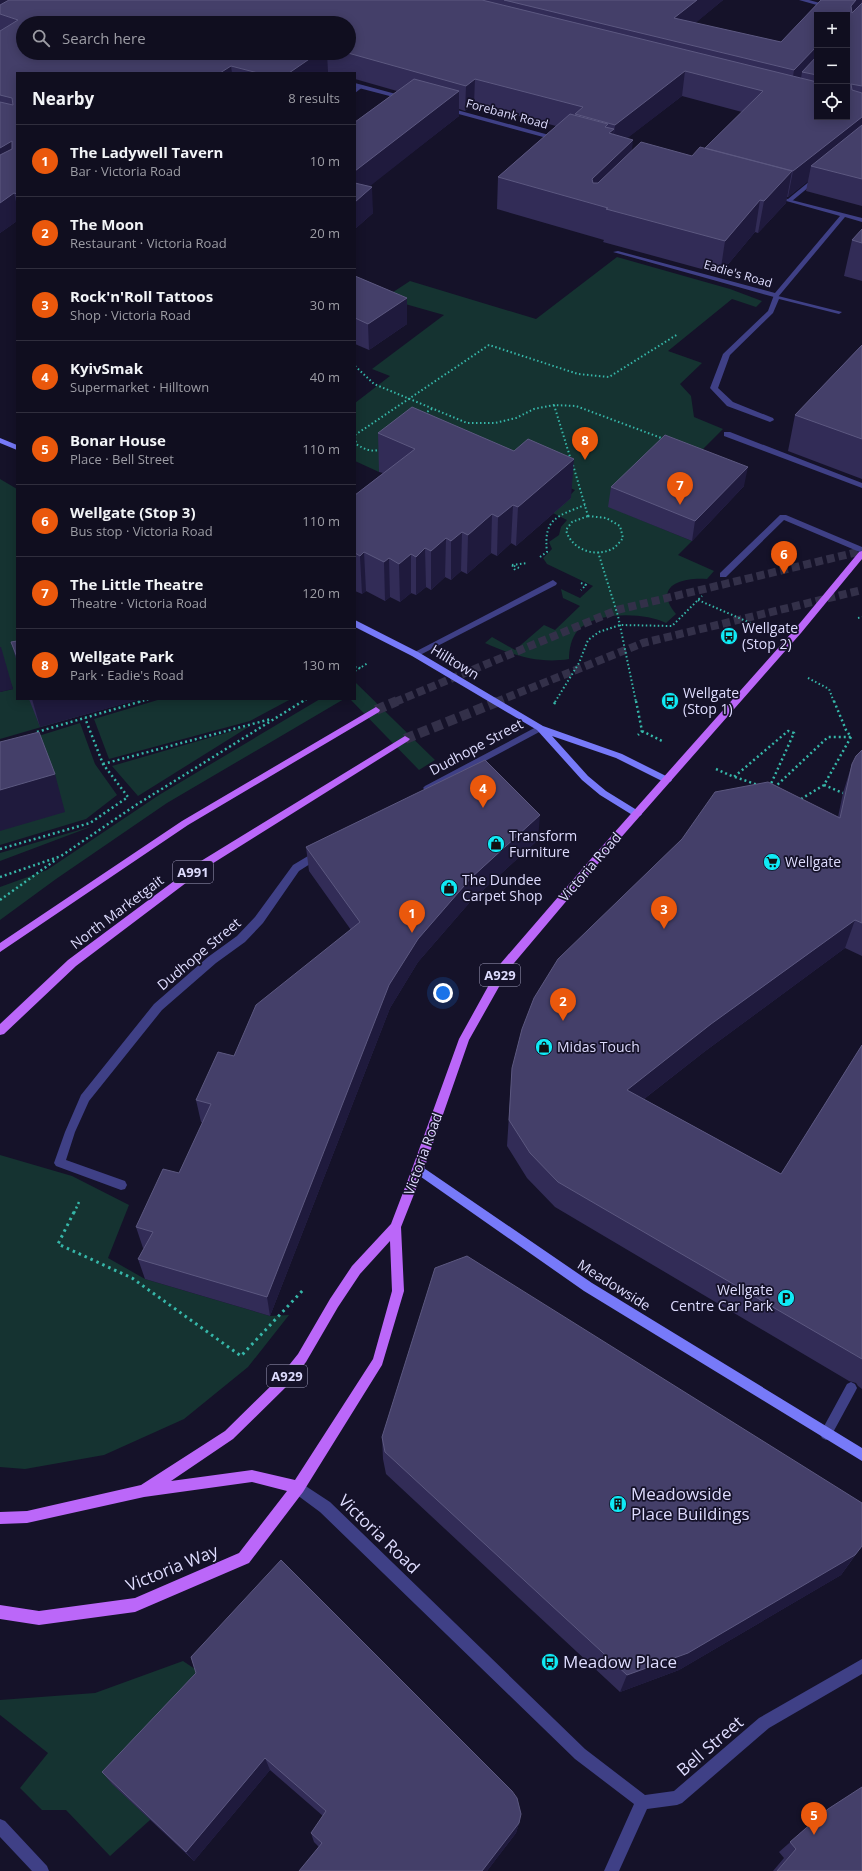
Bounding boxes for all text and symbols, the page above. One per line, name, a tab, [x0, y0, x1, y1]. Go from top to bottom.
map controls	[814, 12, 850, 120]
button: +	[814, 12, 850, 48]
search box	[16, 16, 356, 60]
icon: search	[30, 27, 52, 49]
text: Search here	[62, 28, 146, 48]
button: −	[814, 48, 850, 84]
button: locate	[814, 84, 850, 120]
text: Nearby	[32, 87, 94, 110]
text: 8 results	[288, 89, 340, 107]
street label: Forebank Road	[464, 94, 550, 133]
text: The Ladywell Tavern	[70, 142, 223, 162]
text: 1	[41, 152, 49, 170]
text: 10 m	[310, 152, 340, 170]
text: Bar · Victoria Road	[70, 162, 181, 180]
text: The Moon	[70, 214, 144, 234]
text: 2	[41, 224, 49, 242]
text: 20 m	[310, 224, 340, 242]
text: Restaurant · Victoria Road	[70, 234, 227, 252]
street label: Eadie's Road	[702, 256, 774, 291]
text: Rock'n'Roll Tattoos	[70, 286, 213, 306]
text: 3	[41, 296, 49, 314]
text: 30 m	[310, 296, 340, 314]
text: Shop · Victoria Road	[70, 306, 191, 324]
text: KyivSmak	[70, 358, 143, 378]
text: 4	[41, 368, 49, 386]
text: 40 m	[310, 368, 340, 386]
text: Supermarket · Hilltown	[70, 378, 209, 396]
pin: 8	[572, 427, 598, 460]
text: Bonar House	[70, 430, 166, 450]
text: 5	[41, 440, 49, 458]
text: 110 m	[302, 440, 340, 458]
text: Place · Bell Street	[70, 450, 174, 468]
pin: 7	[667, 472, 693, 505]
text: Wellgate (Stop 3)	[70, 502, 196, 522]
text: 6	[41, 512, 49, 530]
text: 110 m	[302, 512, 340, 530]
text: Bus stop · Victoria Road	[70, 522, 213, 540]
pin: 6	[771, 541, 797, 574]
text: The Little Theatre	[70, 574, 203, 594]
text: 7	[41, 584, 49, 602]
text: 120 m	[302, 584, 340, 602]
text: Theatre · Victoria Road	[70, 594, 207, 612]
place label: Wellgate (Stop 2)	[742, 618, 798, 653]
bus stop icon: Wellgate (Stop 2)	[719, 626, 739, 646]
street label: Hilltown	[427, 640, 483, 684]
text: Wellgate Park	[70, 646, 174, 666]
text: 8	[41, 656, 49, 674]
text: 130 m	[302, 656, 340, 674]
text: Park · Eadie's Road	[70, 666, 184, 684]
place label: Wellgate (Stop 1)	[683, 683, 739, 718]
bus stop icon: Wellgate (Stop 1)	[660, 691, 680, 711]
street label: Dudhope Street	[426, 714, 526, 779]
pin: 4	[470, 775, 496, 808]
place label: Transform Furniture	[509, 826, 577, 861]
street label: Victoria Road	[554, 828, 625, 905]
shop icon: Transform Furniture	[486, 834, 506, 854]
supermarket icon: Wellgate	[762, 852, 782, 872]
place label: Wellgate	[785, 852, 841, 871]
road number: A991	[173, 861, 213, 883]
street label: North Marketgait	[66, 870, 167, 953]
place label: The Dundee Carpet Shop	[462, 870, 543, 905]
shop icon: The Dundee Carpet Shop	[439, 878, 459, 898]
pin: 3	[651, 896, 677, 929]
pin: 1	[399, 900, 425, 933]
street label: Dudhope Street	[153, 913, 244, 994]
road number: A929	[480, 964, 520, 986]
your location	[433, 983, 453, 1003]
pin: 2	[550, 988, 576, 1021]
shop icon: Midas Touch	[534, 1037, 554, 1057]
place label: Midas Touch	[557, 1037, 640, 1056]
street label: Victoria Road	[399, 1110, 446, 1198]
street label: Meadowside	[574, 1255, 654, 1315]
place label: Wellgate Centre Car Park	[670, 1280, 774, 1315]
parking icon: Wellgate Centre Car Park	[776, 1288, 796, 1308]
road number: A929	[267, 1365, 307, 1387]
place label: Meadowside Place Buildings	[631, 1482, 750, 1525]
street label: Victoria Road	[334, 1489, 425, 1578]
building icon: Meadowside Place Buildings	[608, 1494, 628, 1514]
street label: Victoria Way	[122, 1538, 222, 1596]
place label: Meadow Place	[563, 1650, 677, 1673]
bus stop icon: Meadow Place	[540, 1652, 560, 1672]
street label: Bell Street	[672, 1710, 748, 1781]
pin: 5	[801, 1802, 827, 1835]

